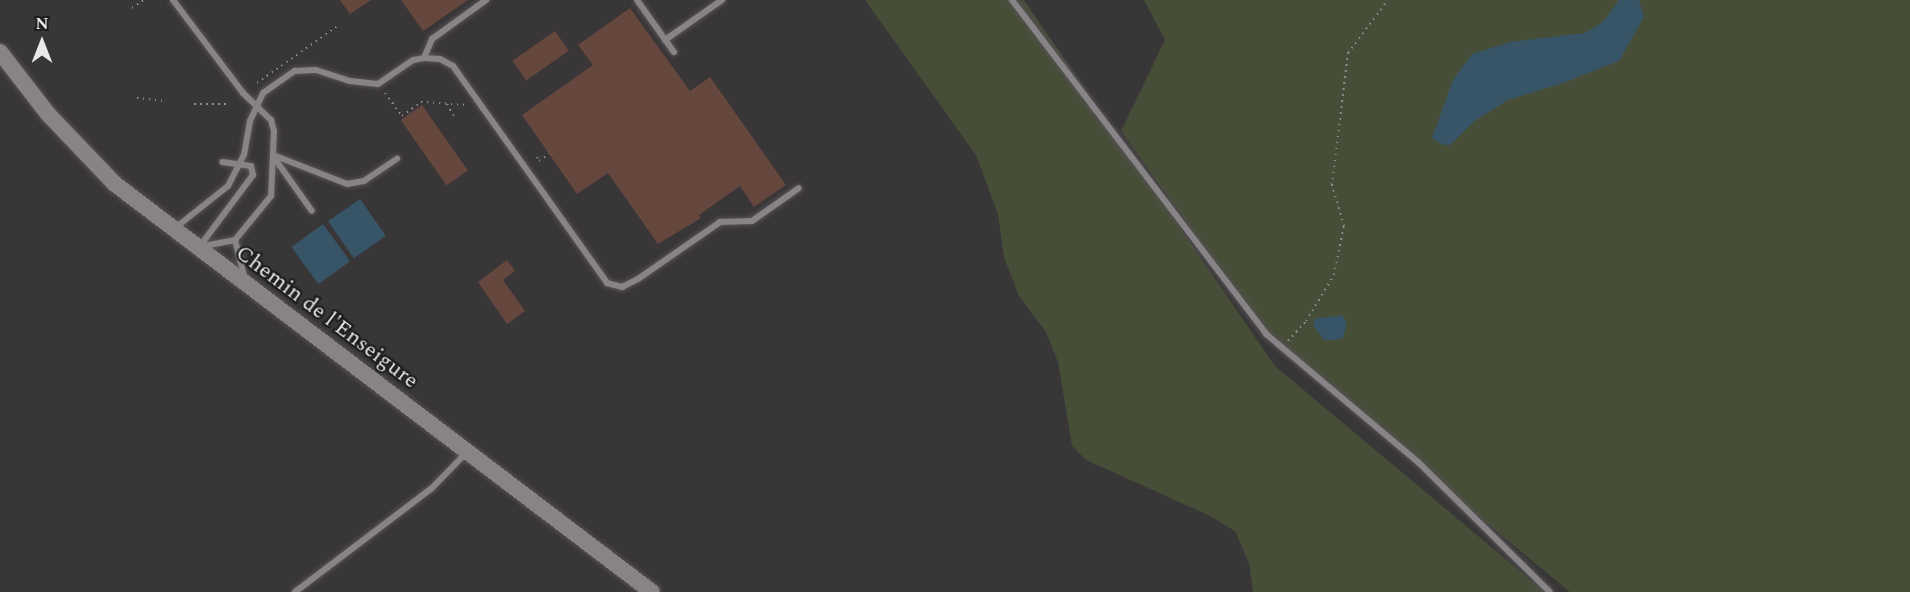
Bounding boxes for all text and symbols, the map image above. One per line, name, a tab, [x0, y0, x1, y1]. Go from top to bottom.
north arrow	[12, 12, 72, 72]
text: N	[35, 12, 49, 36]
street label: Chemin de l'Enseigure	[231, 240, 423, 394]

